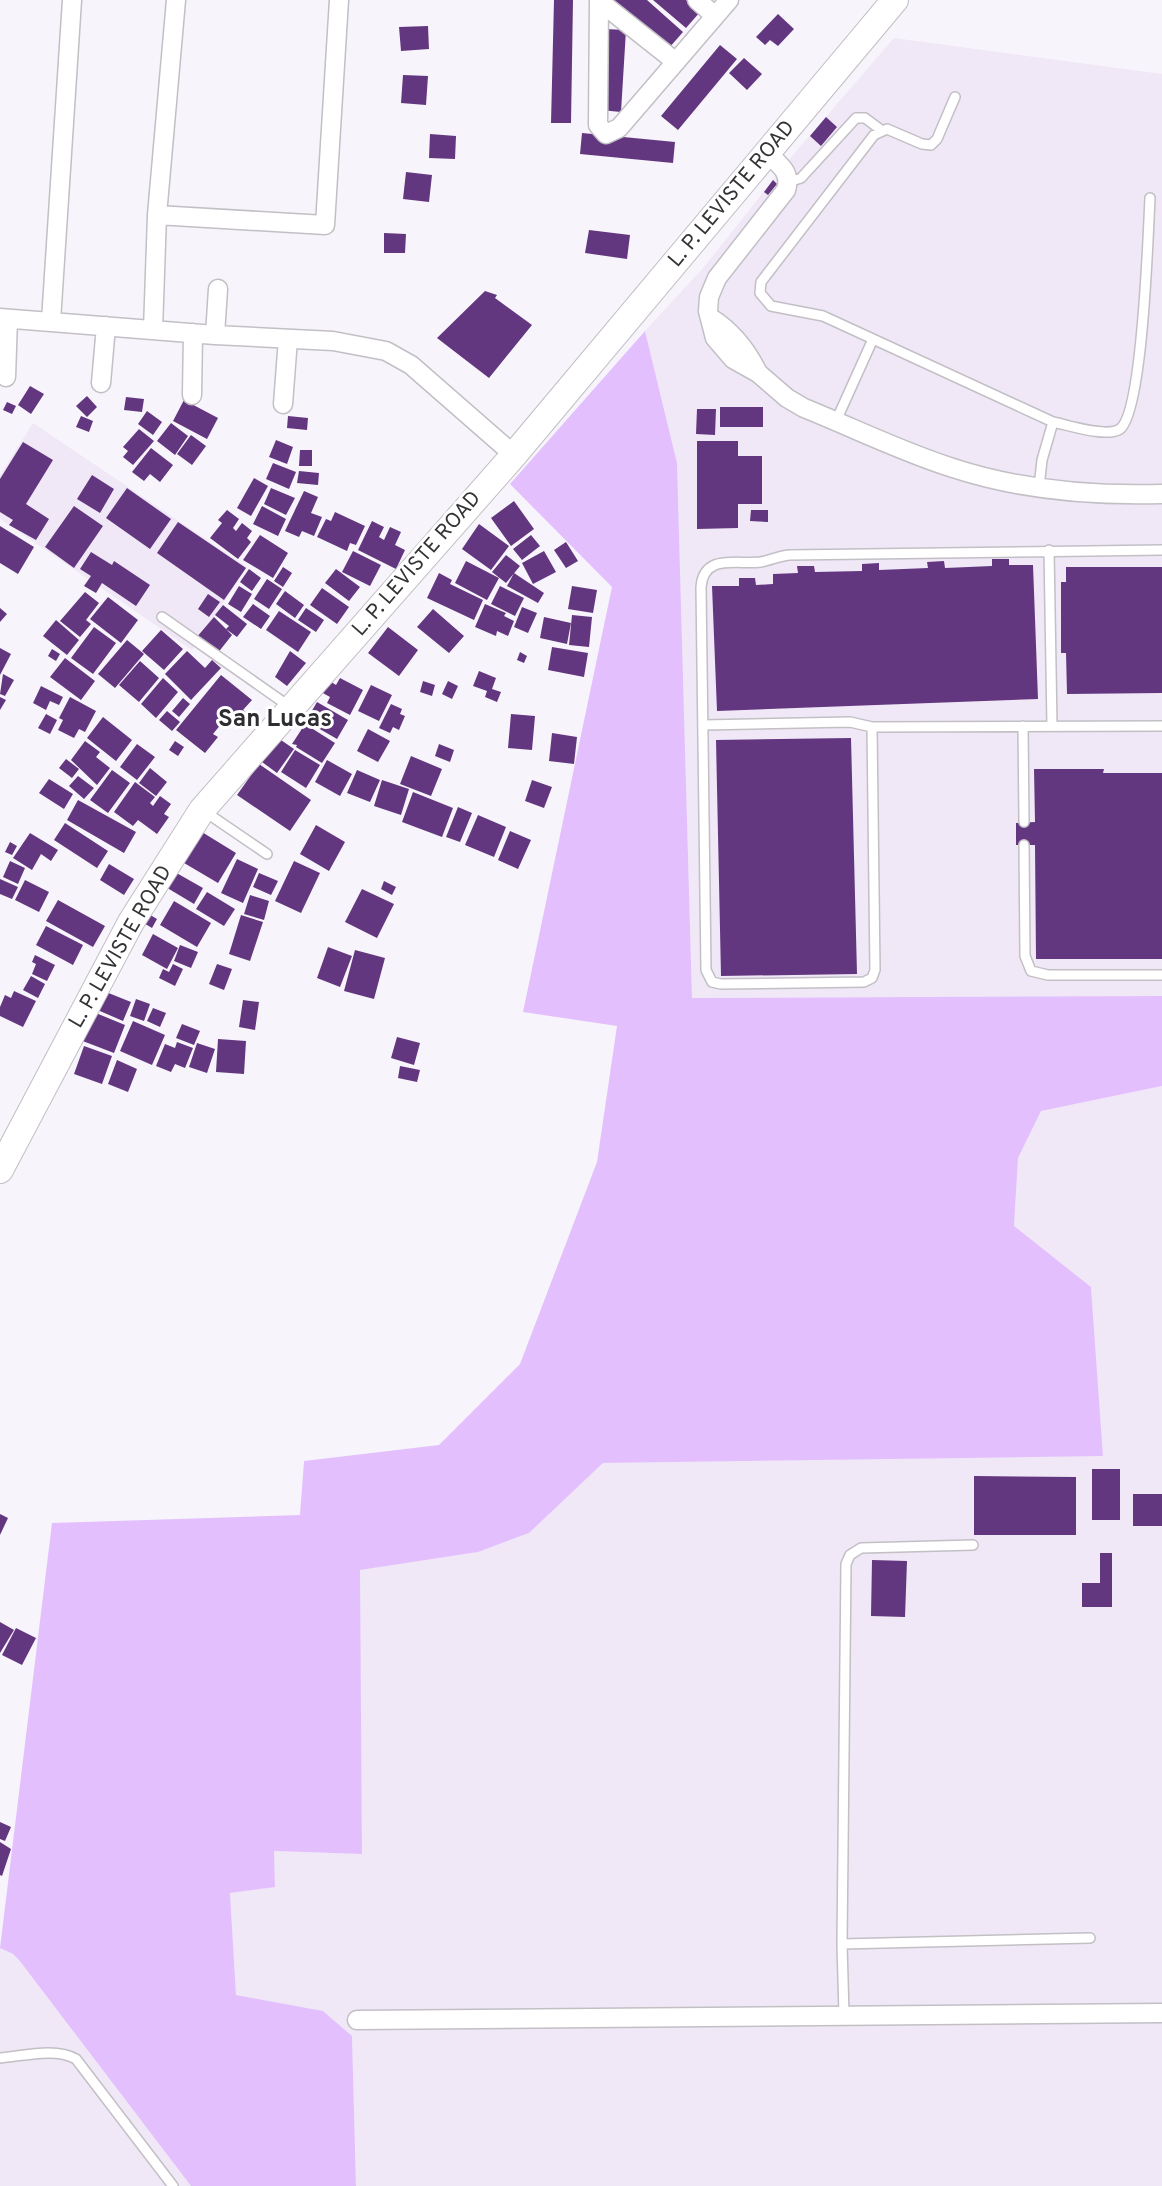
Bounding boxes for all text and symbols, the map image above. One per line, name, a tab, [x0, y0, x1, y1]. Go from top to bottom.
street label: L. P. LEVISTE ROAD	[663, 115, 801, 273]
street label: L. P. LEVISTE ROAD	[347, 486, 487, 642]
district label: San Lucas	[218, 705, 332, 735]
street label: L. P. LEVISTE ROAD	[63, 861, 179, 1033]

